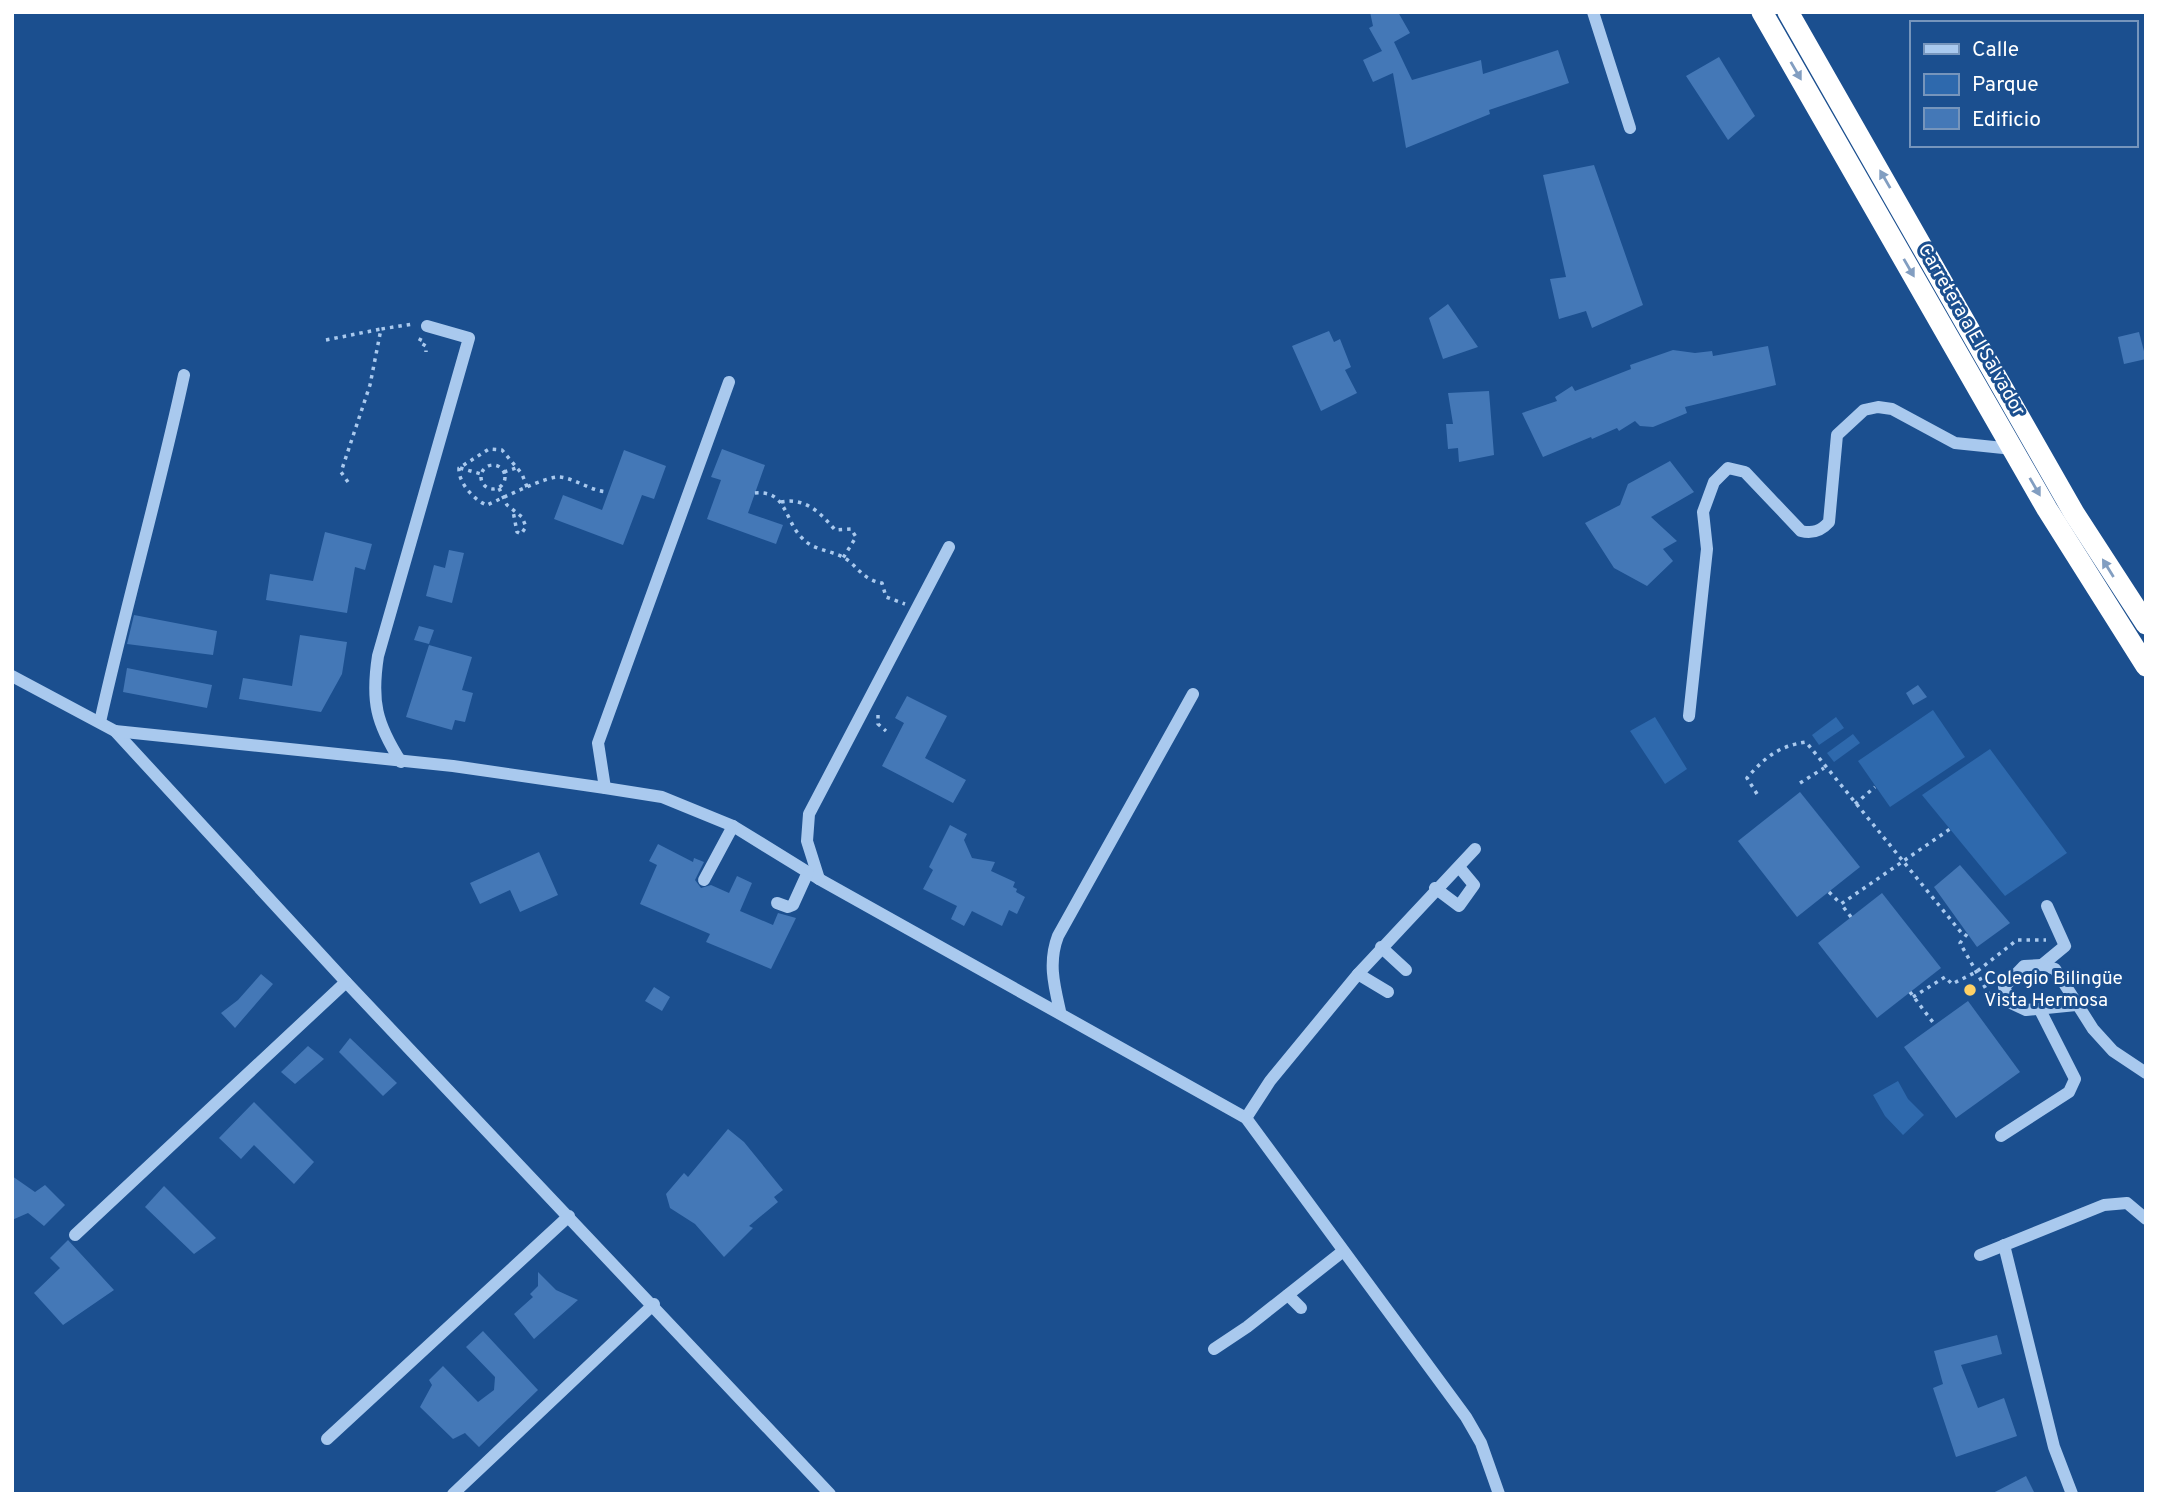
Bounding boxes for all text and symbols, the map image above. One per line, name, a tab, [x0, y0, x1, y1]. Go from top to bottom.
legend	[1910, 21, 2137, 147]
text: Calle	[1972, 37, 2019, 64]
one-way arrow	[1790, 62, 1802, 81]
text: Parque	[1972, 72, 2039, 99]
text: Edificio	[1972, 107, 2041, 134]
one-way arrow	[1879, 170, 1891, 189]
street label: Carretera a El Salvador	[1912, 239, 2031, 421]
one-way arrow	[1903, 259, 1915, 278]
one-way arrow	[2029, 477, 2041, 497]
one-way arrow	[2102, 558, 2115, 577]
place label: Colegio Bilingüe Vista Hermosa	[1984, 967, 2123, 1013]
marker: Colegio Bilingüe Vista Hermosa	[1962, 982, 1978, 998]

